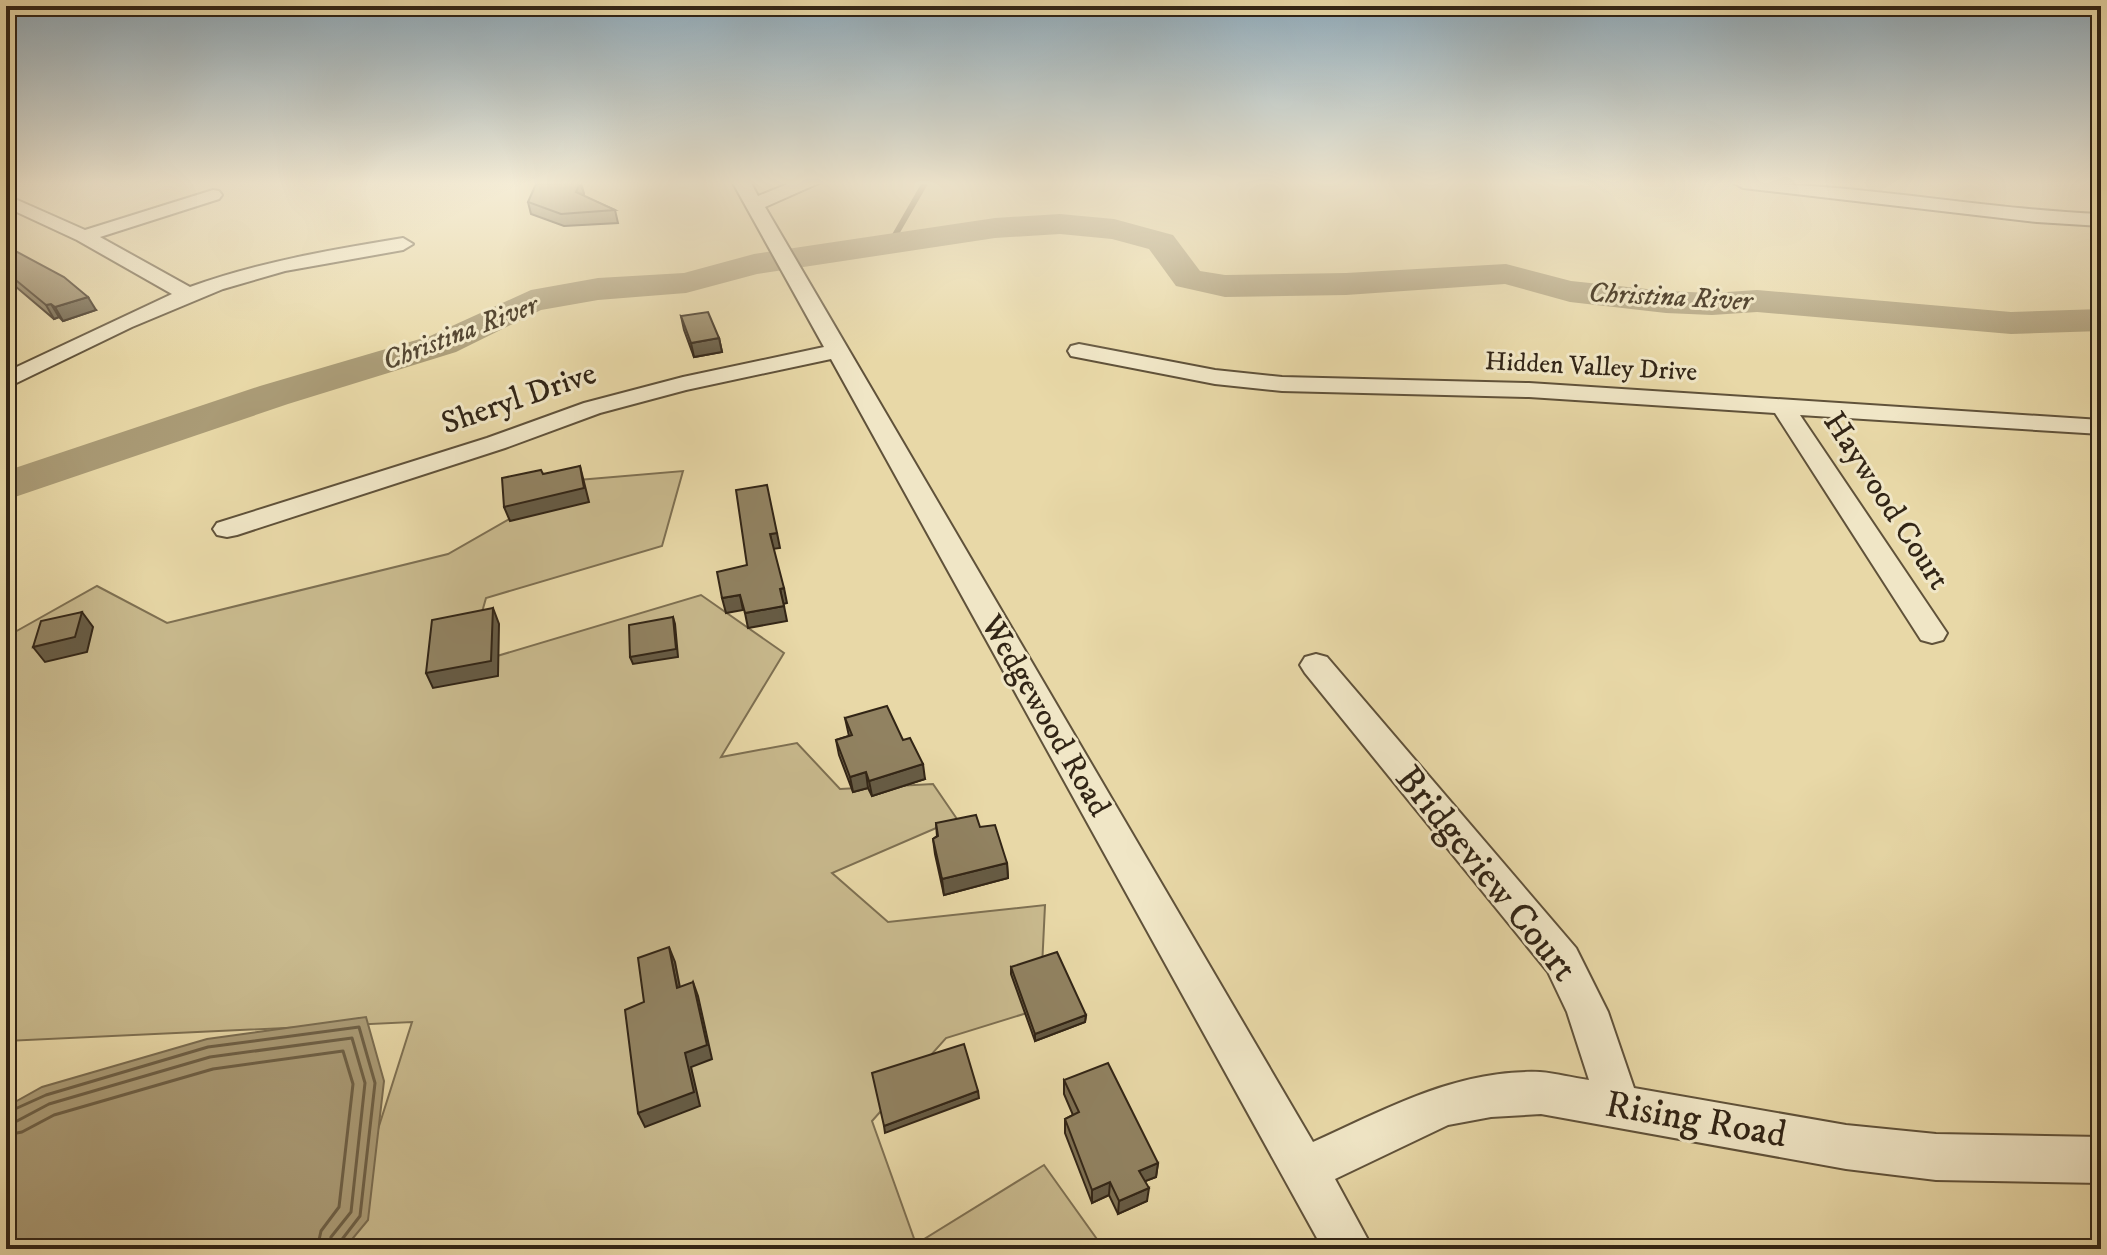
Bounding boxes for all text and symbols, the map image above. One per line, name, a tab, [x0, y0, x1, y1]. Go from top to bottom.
water label: Christina River	[1587, 275, 1755, 319]
water label: Christina River	[377, 287, 545, 379]
street label: Hidden Valley Drive	[1484, 345, 1698, 389]
street label: Sheryl Drive	[436, 354, 602, 444]
street label: Haywood Court	[1814, 404, 1958, 598]
street label: Wedgewood Road	[971, 607, 1119, 824]
street label: Bridgeview Court	[1384, 756, 1588, 992]
street label: Rising Road	[1602, 1080, 1790, 1160]

